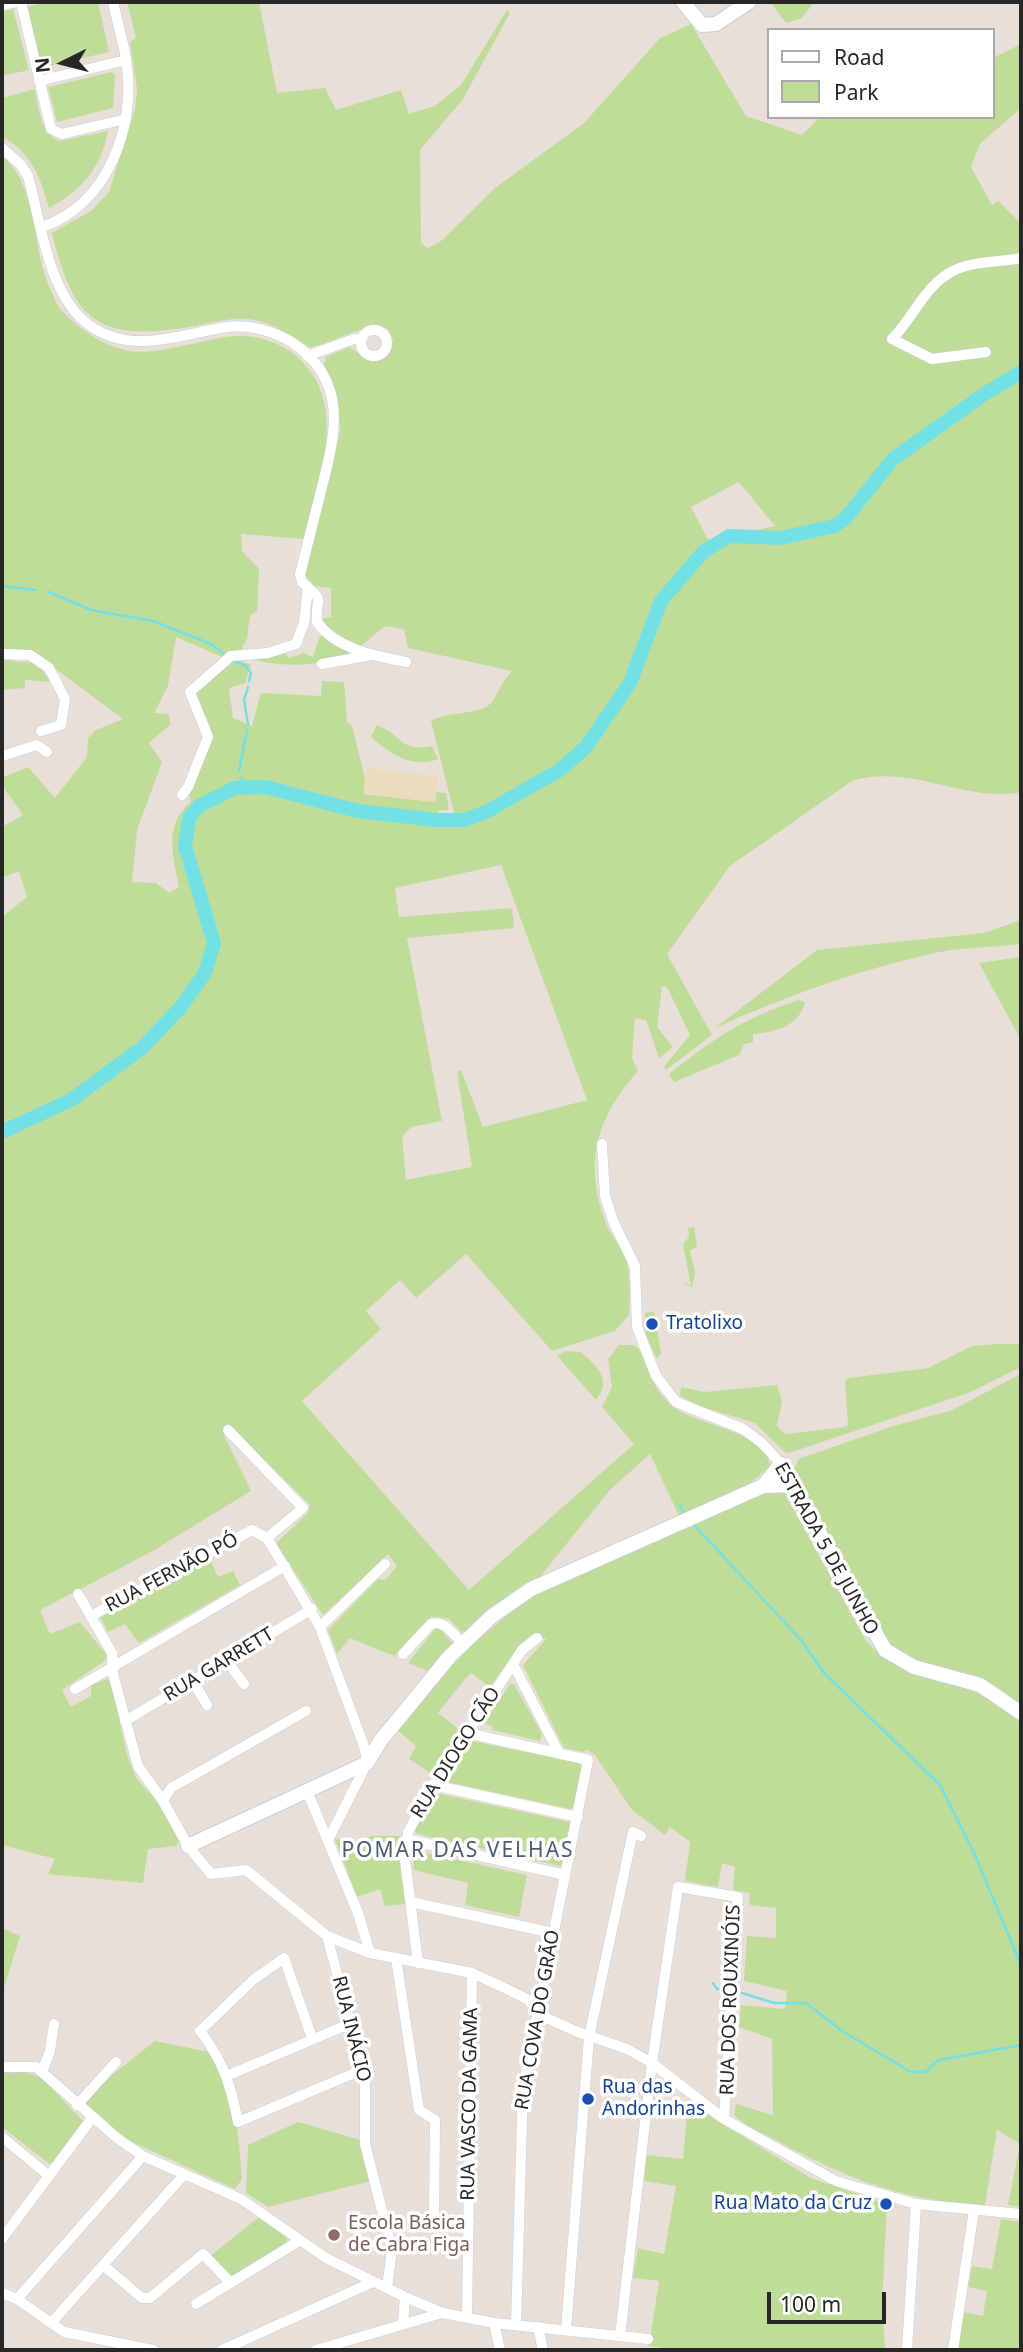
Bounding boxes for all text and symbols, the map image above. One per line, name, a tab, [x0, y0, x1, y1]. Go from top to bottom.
north arrow	[28, 28, 98, 98]
legend	[768, 28, 995, 119]
text: Road	[834, 43, 884, 71]
text: N	[28, 56, 56, 74]
text: Park	[834, 78, 878, 106]
place label: Tratolixo	[666, 1313, 743, 1335]
marker: Tratolixo	[644, 1316, 660, 1332]
street label: ESTRADA 5 DE JUNHO	[769, 1459, 883, 1639]
street label: RUA FERNÃO PÓ	[102, 1528, 242, 1618]
street label: RUA GARRETT	[160, 1623, 278, 1707]
street label: RUA DIOGO CÃO	[407, 1683, 505, 1823]
district label: POMAR DAS VELHAS	[343, 1838, 573, 1864]
street label: RUA DOS ROUXINÓIS	[716, 1904, 746, 2096]
street label: RUA COVA DO GRÃO	[511, 1928, 565, 2112]
street label: RUA INÁCIO	[327, 1974, 375, 2084]
street label: RUA VASCO DA GAMA	[457, 2007, 483, 2201]
place label: Rua das Andorinhas	[602, 2077, 705, 2121]
marker: Rua das Andorinhas	[580, 2091, 596, 2107]
place label: Rua Mato da Cruz	[714, 2193, 872, 2215]
marker: Rua Mato da Cruz	[878, 2196, 894, 2212]
place label: Escola Básica de Cabra Figa	[348, 2213, 470, 2257]
marker: Escola Básica de Cabra Figa	[326, 2227, 342, 2243]
scale bar	[771, 2278, 890, 2322]
text: 100 m	[780, 2290, 841, 2318]

